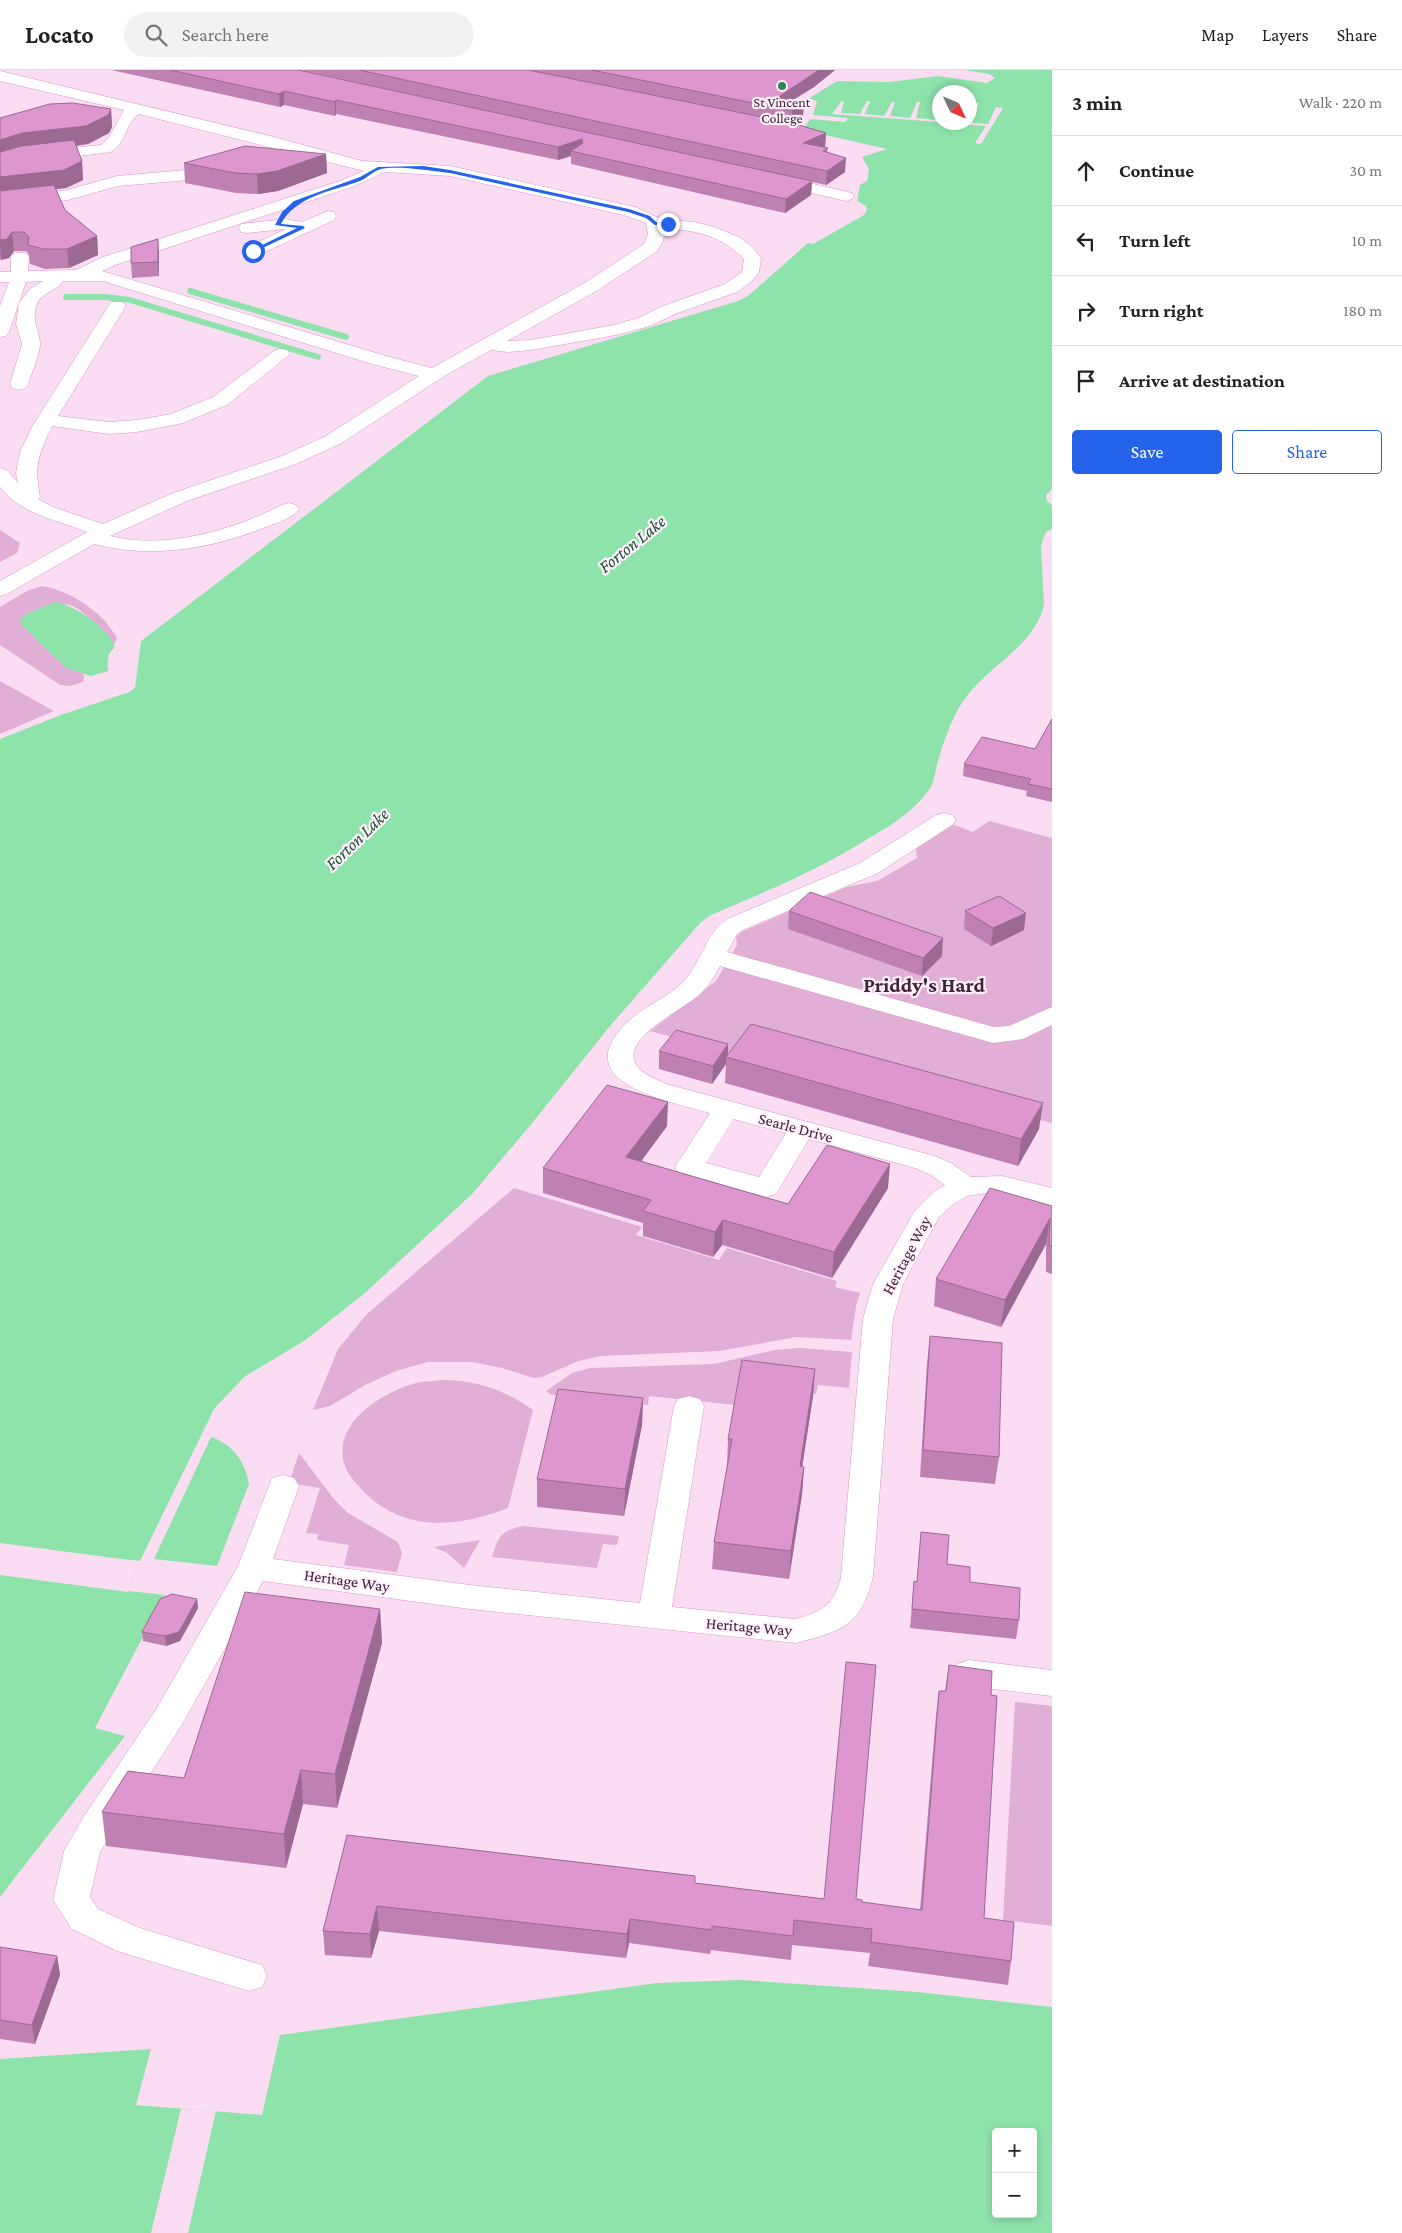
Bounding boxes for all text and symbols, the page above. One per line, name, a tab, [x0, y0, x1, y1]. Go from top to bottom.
search box	[124, 12, 474, 57]
text: Locato	[25, 21, 94, 48]
icon: search	[142, 21, 170, 49]
text: Search here	[182, 24, 269, 45]
text: Map	[1201, 25, 1234, 45]
text: Layers	[1262, 25, 1309, 45]
text: Share	[1337, 25, 1377, 45]
marker: St Vincent College	[776, 80, 788, 92]
north arrow	[932, 85, 977, 130]
text: 3 min	[1072, 91, 1122, 115]
place label: St Vincent College	[754, 94, 811, 126]
text: Walk · 220 m	[1299, 94, 1382, 111]
icon: ahead	[1072, 157, 1100, 185]
text: Continue	[1119, 160, 1194, 181]
text: 30 m	[1350, 162, 1382, 179]
route end	[657, 213, 680, 236]
icon: left	[1072, 227, 1100, 255]
text: Turn left	[1119, 230, 1191, 251]
text: 10 m	[1352, 232, 1382, 249]
route start	[242, 240, 265, 263]
icon: right	[1072, 297, 1100, 325]
text: Turn right	[1119, 300, 1204, 321]
text: 180 m	[1343, 302, 1382, 319]
icon: arrive	[1072, 367, 1100, 395]
text: Arrive at destination	[1119, 370, 1285, 391]
button: Save	[1072, 430, 1222, 474]
button: Share	[1232, 430, 1382, 474]
water label: Forton Lake	[595, 511, 669, 577]
water label: Forton Lake	[321, 804, 393, 874]
district label: Priddy's Hard	[863, 973, 985, 997]
street label: Searle Drive	[757, 1109, 835, 1146]
street label: Heritage Way	[879, 1213, 935, 1298]
street label: Heritage Way	[303, 1566, 392, 1596]
street label: Heritage Way	[705, 1614, 793, 1640]
map controls	[992, 2128, 1037, 2218]
button: +	[992, 2128, 1037, 2173]
button: −	[992, 2173, 1037, 2218]

